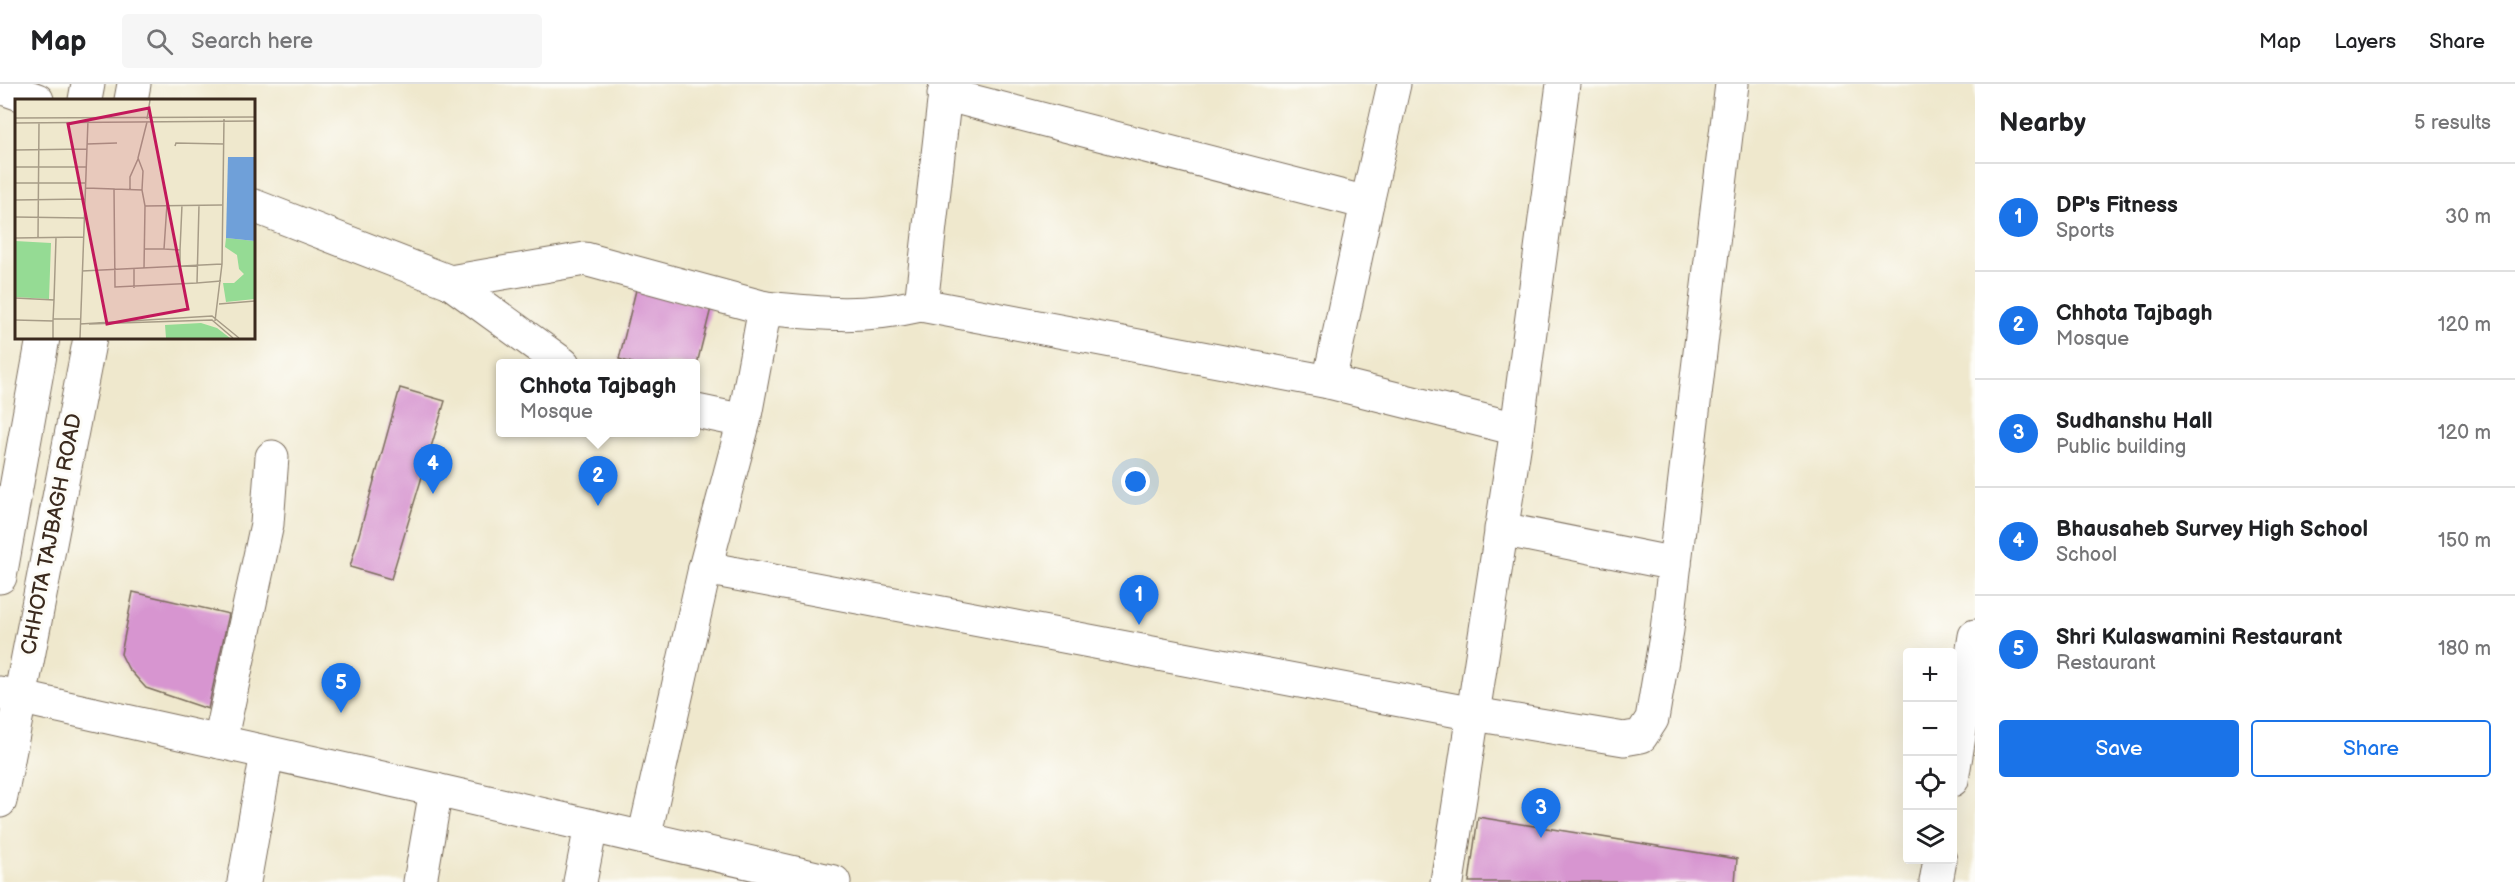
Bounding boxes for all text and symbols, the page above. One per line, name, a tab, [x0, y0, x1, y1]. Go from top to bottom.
search box	[122, 14, 542, 68]
text: Map	[30, 25, 86, 58]
icon: search	[143, 25, 176, 58]
text: Search here	[191, 28, 313, 55]
text: Map	[2259, 29, 2301, 54]
text: Layers	[2334, 29, 2396, 54]
text: Share	[2429, 29, 2485, 54]
inset map	[15, 99, 255, 339]
text: Nearby	[1999, 108, 2086, 139]
text: 5 results	[2414, 111, 2491, 135]
text: DP's Fitness	[2056, 192, 2178, 219]
text: 1	[2014, 205, 2023, 229]
text: 30 m	[2445, 205, 2491, 229]
text: Sports	[2056, 219, 2114, 243]
text: Chhota Tajbagh	[2056, 300, 2212, 327]
text: 2	[2013, 313, 2024, 337]
text: 120 m	[2438, 313, 2491, 337]
text: Mosque	[2056, 327, 2129, 351]
popup	[496, 359, 700, 437]
text: Chhota Tajbagh	[520, 373, 676, 400]
text: Mosque	[520, 400, 593, 424]
text: Sudhanshu Hall	[2056, 408, 2212, 435]
street label: CHHOTA TAJBAGH ROAD	[16, 411, 87, 657]
text: 3	[2013, 421, 2024, 445]
text: 120 m	[2438, 421, 2491, 445]
text: Public building	[2056, 435, 2186, 459]
pin: 4	[414, 444, 452, 494]
pin: 2	[578, 456, 618, 506]
your location	[1121, 467, 1150, 496]
text: Bhausaheb Survey High School	[2056, 516, 2368, 543]
text: 4	[2013, 529, 2024, 553]
text: 150 m	[2438, 529, 2491, 553]
text: School	[2056, 543, 2117, 567]
pin: 1	[1120, 576, 1158, 625]
text: Shri Kulaswamini Restaurant	[2056, 624, 2342, 651]
text: 5	[2013, 637, 2024, 661]
text: 180 m	[2438, 637, 2491, 661]
map controls	[1903, 648, 1957, 864]
button: +	[1903, 648, 1957, 702]
text: Restaurant	[2056, 651, 2156, 675]
pin: 5	[322, 664, 360, 713]
button: −	[1903, 702, 1957, 756]
button: Save	[1999, 720, 2239, 777]
button: Share	[2251, 720, 2491, 777]
button: locate	[1903, 756, 1957, 810]
pin: 3	[1522, 788, 1560, 838]
button: layers	[1903, 810, 1957, 864]

